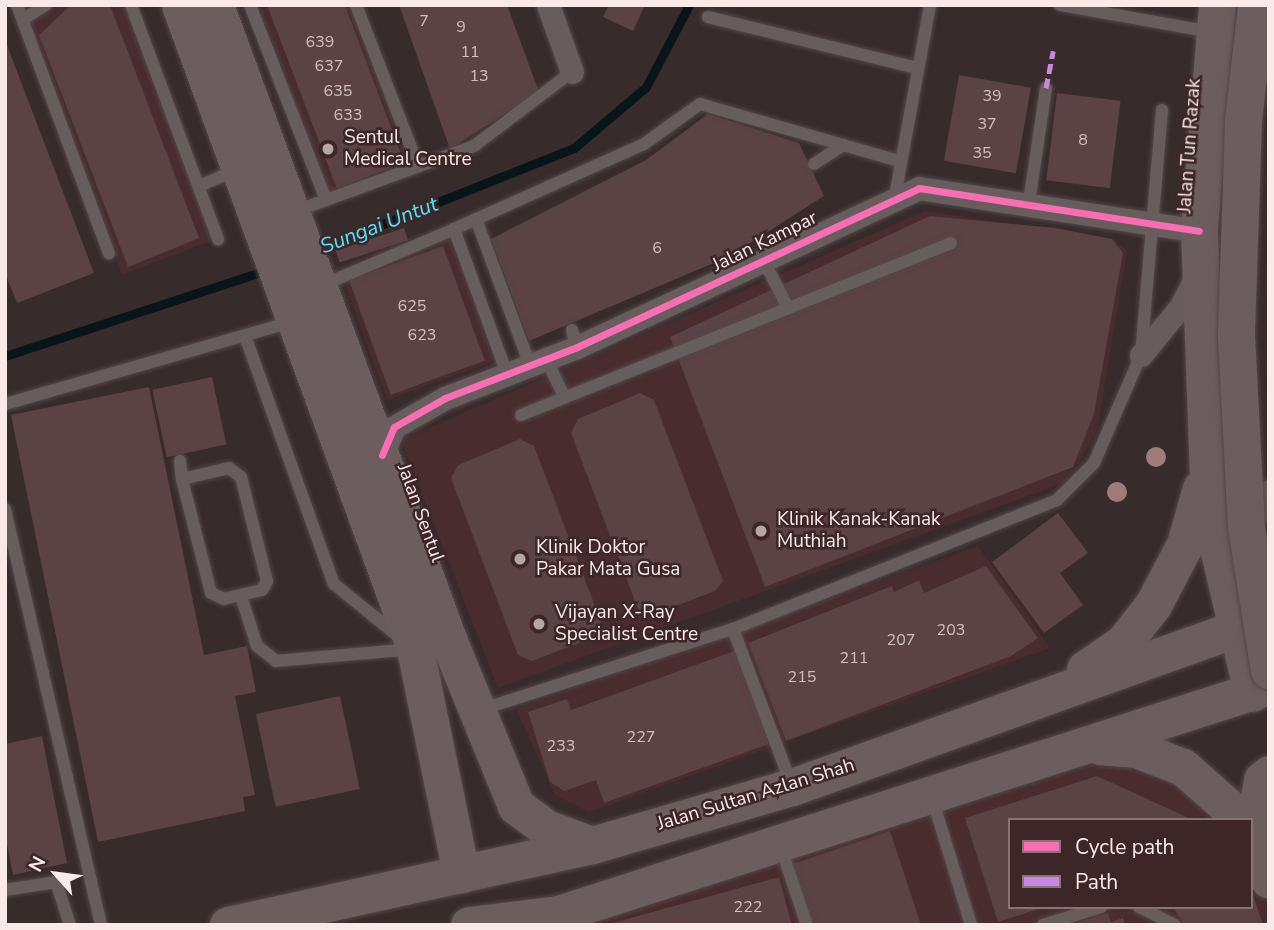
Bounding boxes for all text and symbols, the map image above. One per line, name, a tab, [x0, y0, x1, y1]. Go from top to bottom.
house number: 7	[419, 11, 429, 31]
house number: 9	[456, 17, 466, 37]
house number: 639	[306, 32, 334, 52]
house number: 11	[460, 42, 480, 62]
house number: 637	[315, 56, 343, 76]
house number: 13	[469, 66, 489, 86]
street label: Jalan Tun Razak	[1174, 78, 1206, 214]
house number: 635	[324, 81, 352, 101]
house number: 39	[982, 86, 1002, 106]
house number: 633	[334, 105, 362, 125]
house number: 37	[977, 114, 997, 134]
place label: Sentul Medical Centre	[344, 127, 472, 171]
house number: 8	[1078, 130, 1088, 150]
marker: Sentul Medical Centre	[318, 139, 338, 159]
house number: 35	[972, 143, 992, 163]
water label: Sungai Untut	[317, 191, 441, 259]
street label: Jalan Kampar	[709, 207, 821, 277]
house number: 6	[652, 238, 662, 258]
house number: 625	[398, 296, 426, 316]
house number: 623	[408, 325, 436, 345]
street label: Jalan Sentul	[392, 461, 448, 565]
place label: Klinik Kanak-Kanak Muthiah	[777, 509, 941, 553]
marker: Klinik Kanak-Kanak Muthiah	[751, 521, 771, 541]
place label: Klinik Doktor Pakar Mata Gusa	[536, 537, 680, 581]
marker: Klinik Doktor Pakar Mata Gusa	[510, 549, 530, 569]
place label: Vijayan X-Ray Specialist Centre	[555, 602, 698, 646]
marker: Vijayan X-Ray Specialist Centre	[529, 614, 549, 634]
house number: 203	[937, 620, 965, 640]
house number: 207	[887, 630, 915, 650]
house number: 211	[840, 648, 868, 668]
house number: 215	[788, 667, 816, 687]
house number: 227	[627, 727, 655, 747]
house number: 233	[547, 736, 575, 756]
street label: Jalan Sultan Azlan Shah	[655, 754, 857, 836]
legend	[1008, 818, 1253, 909]
text: Cycle path	[1075, 833, 1174, 861]
north arrow	[21, 839, 91, 909]
text: N	[23, 852, 52, 877]
text: Path	[1075, 868, 1118, 896]
house number: 222	[734, 897, 762, 917]

